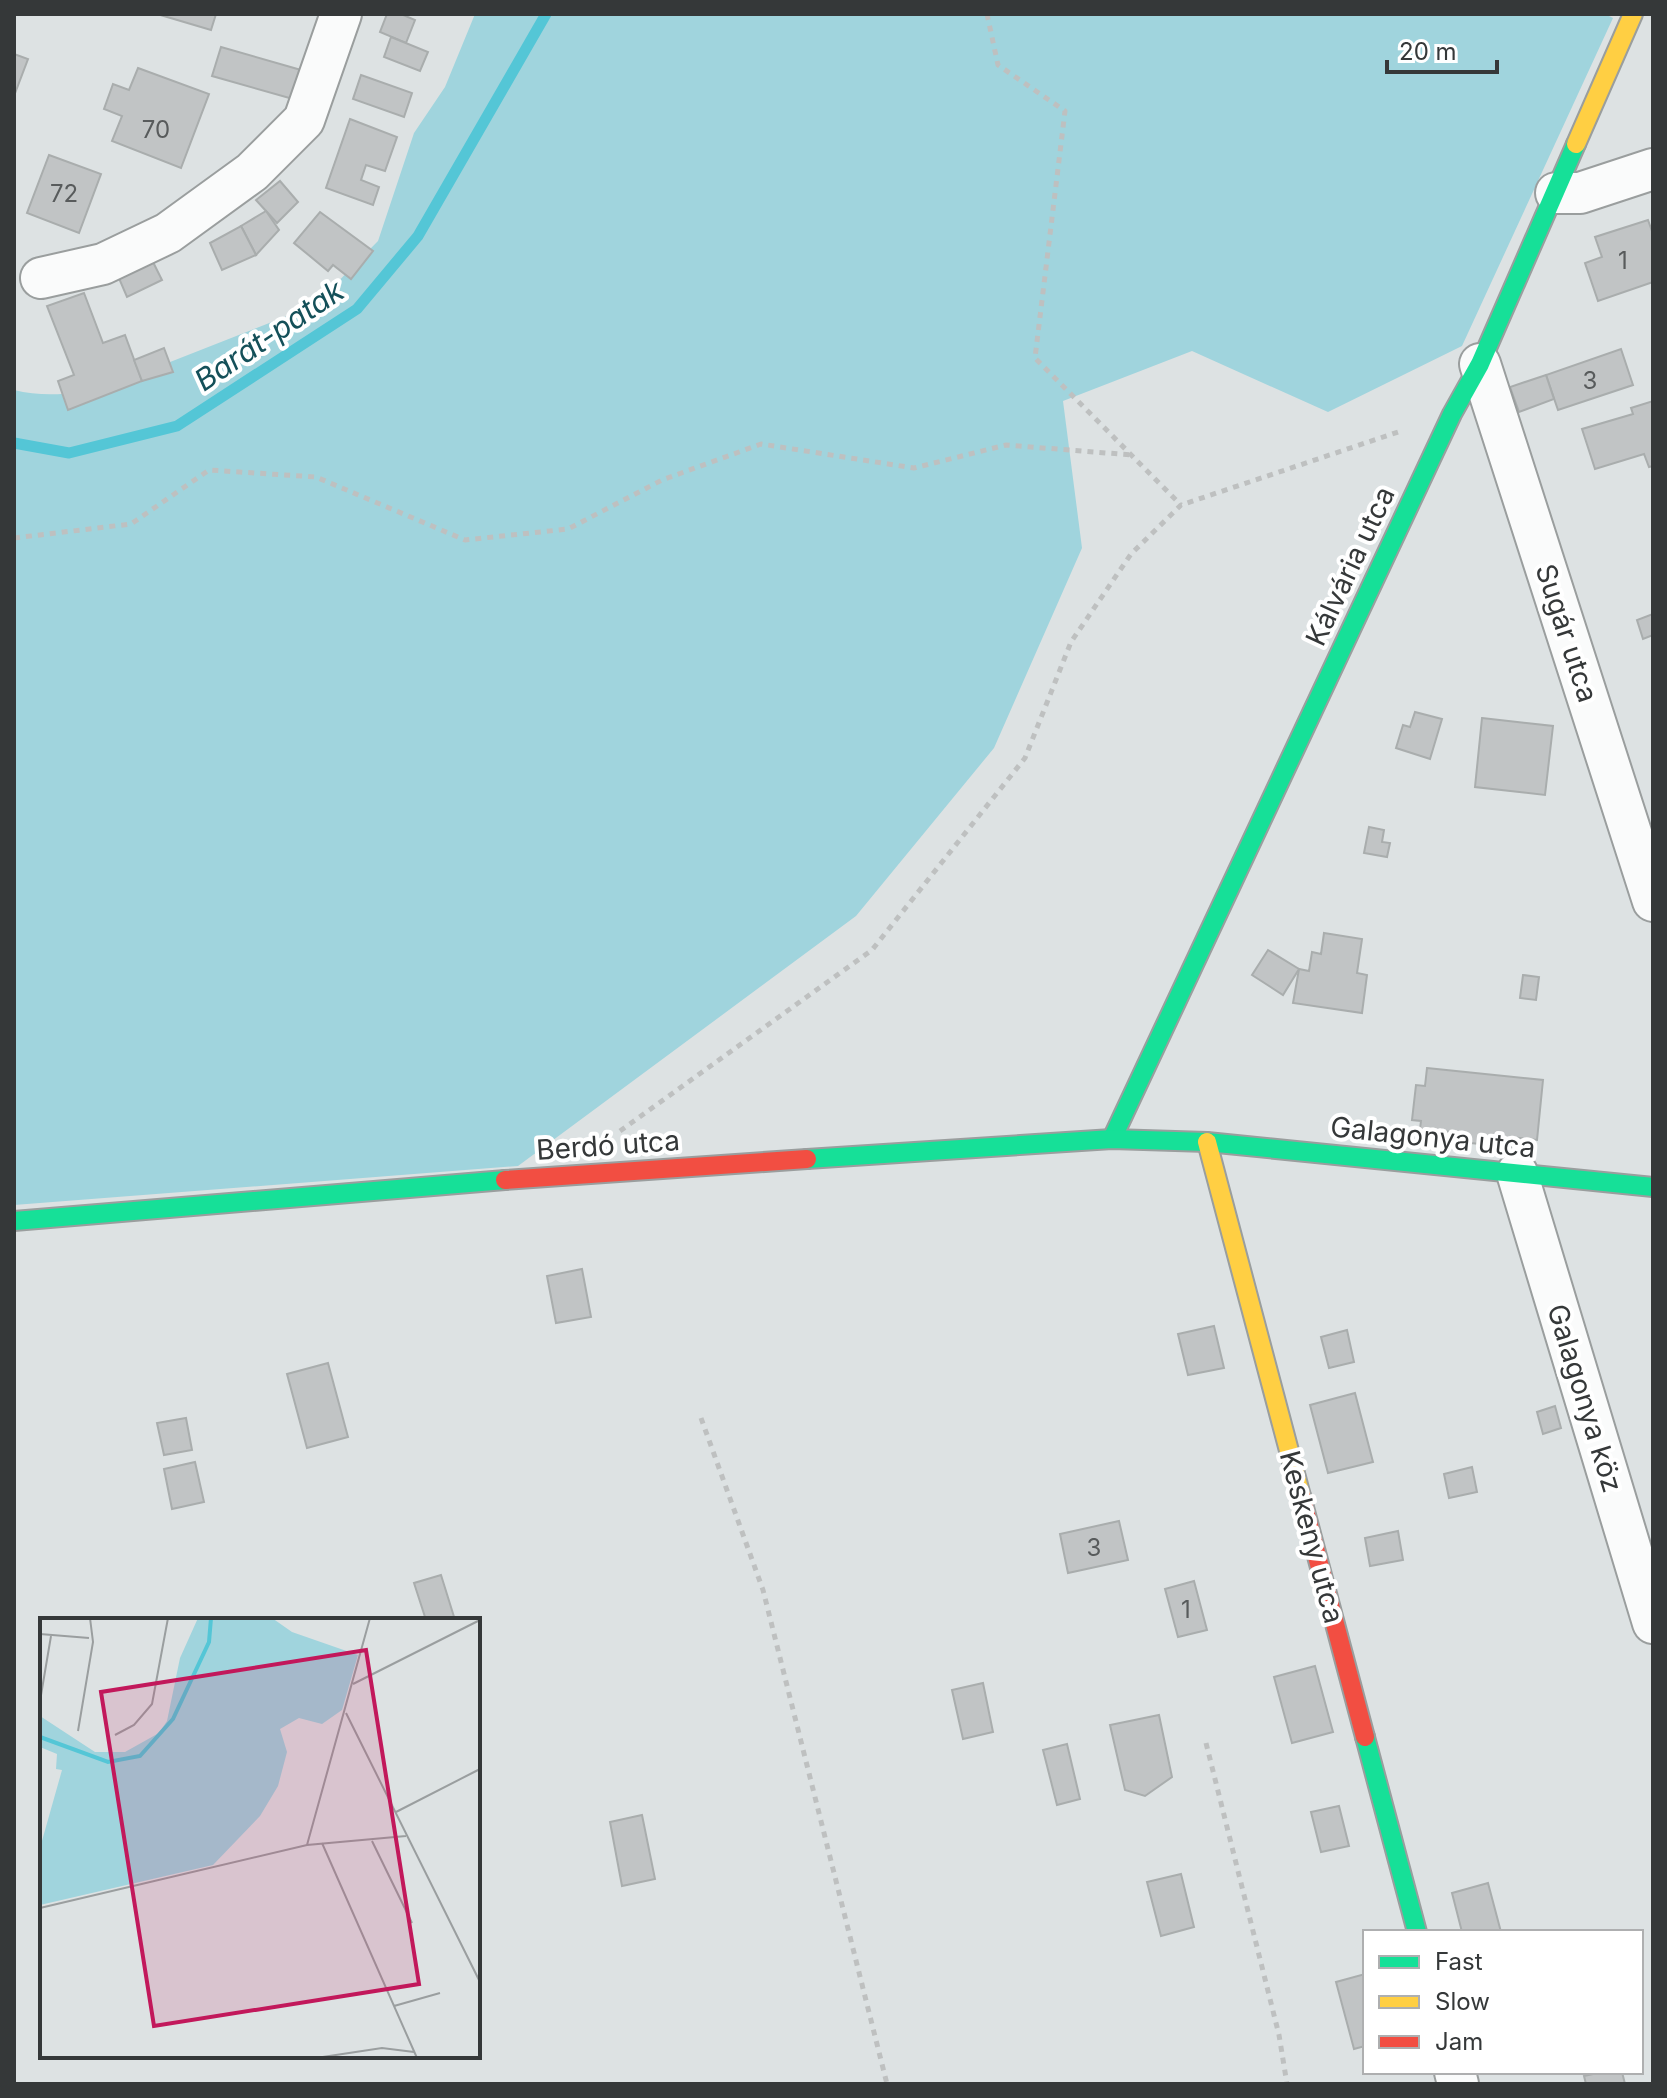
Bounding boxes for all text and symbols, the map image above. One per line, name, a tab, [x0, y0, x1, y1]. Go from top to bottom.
scale bar	[1387, 24, 1497, 74]
text: 20 m	[1399, 37, 1457, 66]
house number: 70	[142, 115, 170, 144]
house number: 72	[50, 179, 78, 208]
house number: 1	[1618, 246, 1628, 275]
water label: Barát-patak	[188, 272, 351, 398]
house number: 3	[1583, 366, 1597, 395]
street label: Kálvária utca	[1298, 481, 1402, 651]
street label: Sugár utca	[1529, 560, 1605, 706]
street label: Galagonya utca	[1329, 1109, 1537, 1165]
street label: Berdó utca	[535, 1123, 681, 1167]
street label: Galagonya köz	[1540, 1300, 1630, 1496]
street label: Keskeny utca	[1273, 1447, 1351, 1627]
house number: 3	[1087, 1533, 1101, 1562]
house number: 1	[1181, 1595, 1191, 1624]
inset map	[40, 1618, 480, 2058]
legend	[1363, 1930, 1643, 2074]
text: Fast	[1435, 1947, 1483, 1976]
text: Slow	[1435, 1987, 1490, 2016]
text: Jam	[1435, 2027, 1483, 2056]

